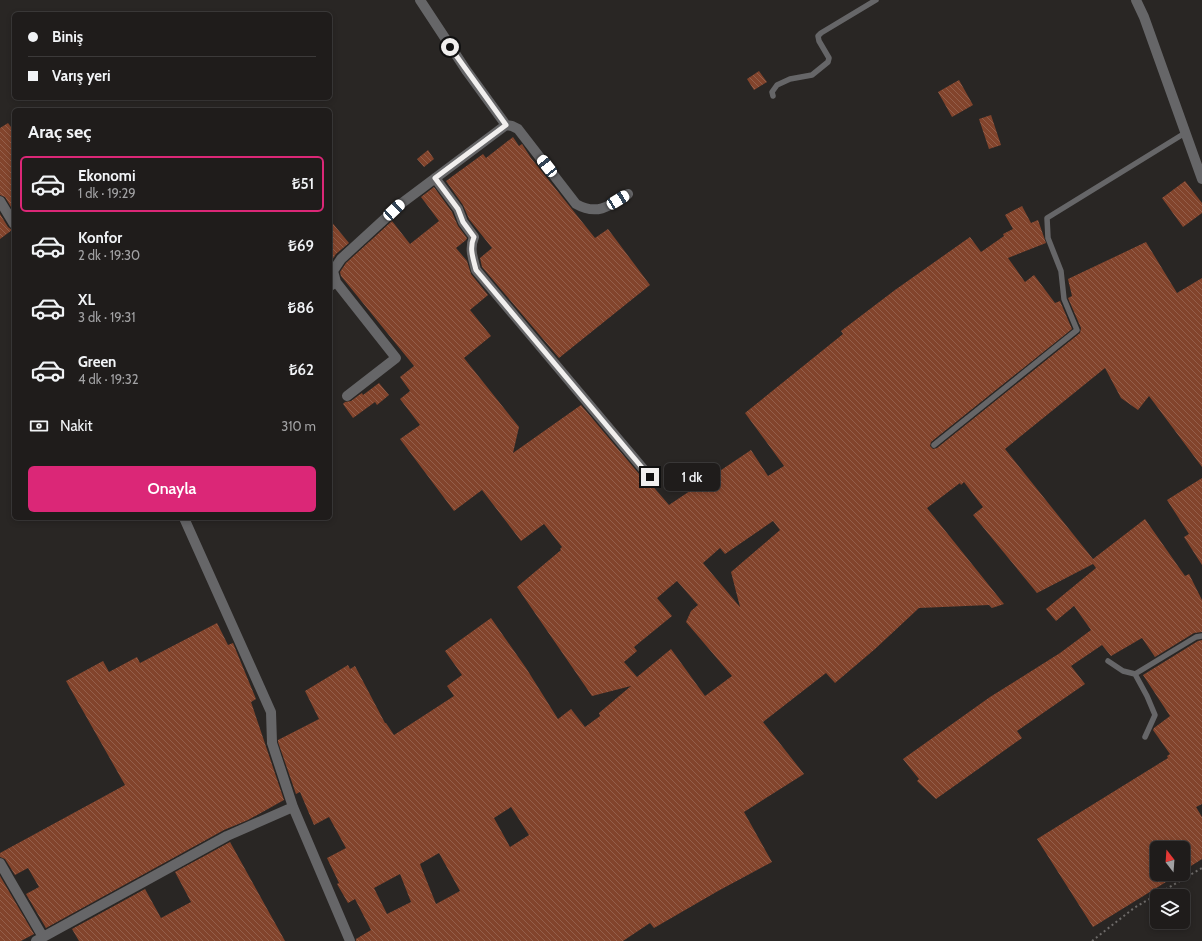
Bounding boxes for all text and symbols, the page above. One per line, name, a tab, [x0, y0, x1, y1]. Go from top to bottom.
text: Biniş	[52, 28, 83, 46]
route start	[441, 38, 459, 56]
text: Varış yeri	[52, 67, 111, 85]
text: Araç seç	[28, 121, 91, 143]
car	[535, 153, 559, 179]
icon: car	[30, 166, 66, 202]
text: Ekonomi	[78, 167, 136, 185]
text: ₺51	[292, 175, 314, 193]
text: 1 dk · 19:29	[78, 185, 136, 201]
car	[605, 189, 631, 211]
car	[381, 197, 407, 223]
icon: car	[30, 228, 66, 264]
text: Konfor	[78, 229, 122, 247]
text: ₺69	[288, 237, 314, 255]
text: 2 dk · 19:30	[78, 247, 140, 263]
icon: car	[30, 290, 66, 326]
text: XL	[78, 291, 95, 309]
text: ₺86	[288, 299, 314, 317]
text: 3 dk · 19:31	[78, 309, 136, 325]
icon: car	[30, 352, 66, 388]
text: Green	[78, 353, 116, 371]
text: ₺62	[289, 361, 314, 379]
text: 4 dk · 19:32	[78, 371, 139, 387]
icon: cash	[28, 415, 50, 437]
text: Nakit	[60, 417, 93, 435]
text: 310 m	[281, 418, 316, 434]
callout: 1 dk	[664, 463, 720, 491]
button: Onayla	[28, 466, 316, 512]
route end	[641, 468, 659, 486]
text: 1 dk	[682, 469, 703, 485]
north arrow	[1150, 841, 1190, 881]
map controls	[1150, 841, 1190, 929]
button: layers	[1150, 889, 1190, 929]

